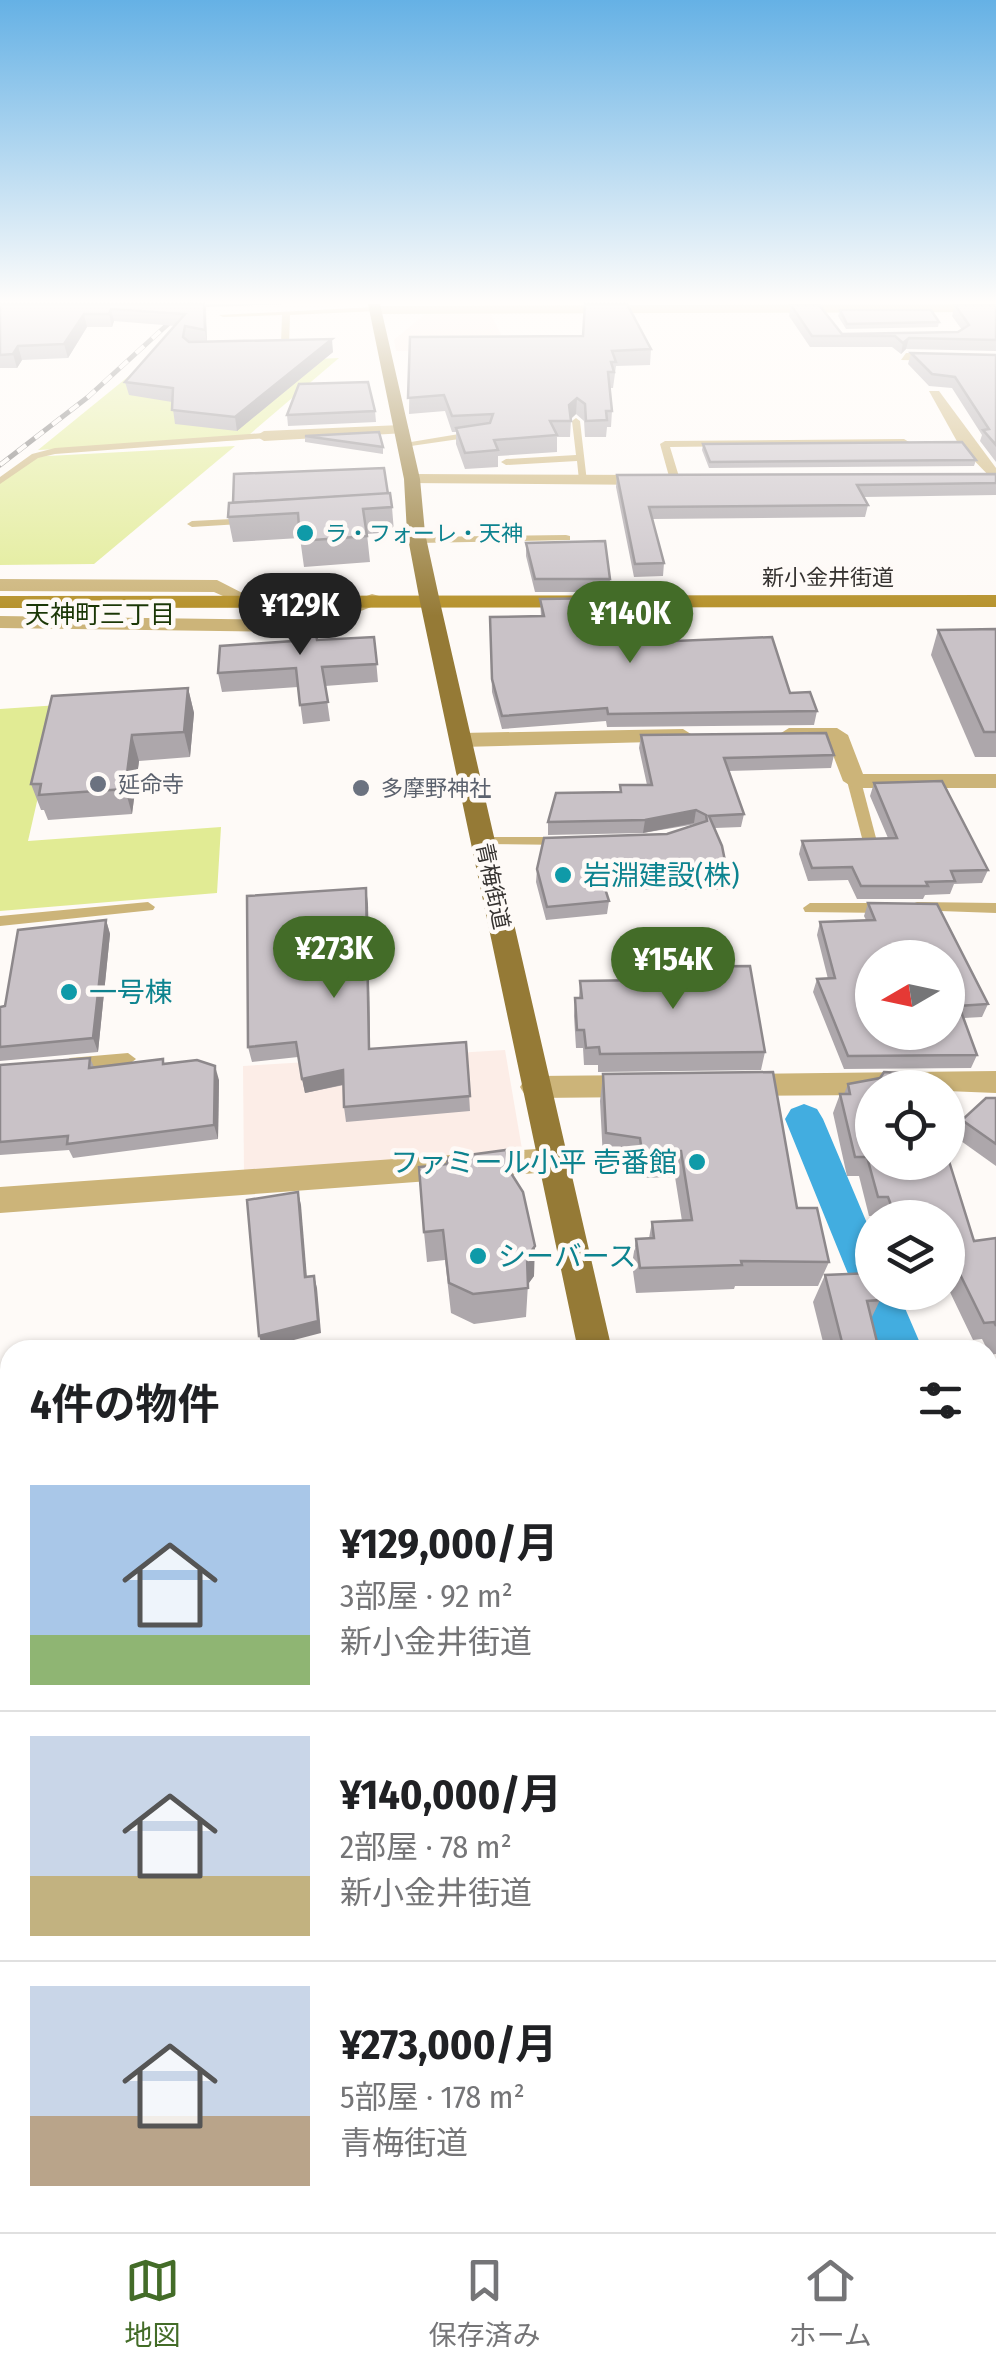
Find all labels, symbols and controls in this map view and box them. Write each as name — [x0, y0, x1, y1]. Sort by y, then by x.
place label: ラ・フォーレ・天神 — [325, 520, 523, 547]
marker: ラ・フォーレ・天神 — [294, 522, 316, 544]
street label: 新小金井街道 — [762, 564, 894, 591]
pin: ¥129K — [230, 573, 370, 658]
pin: ¥140K — [560, 581, 700, 666]
text: ¥129K — [261, 586, 339, 624]
text: ¥140K — [589, 594, 671, 632]
district label: 天神町三丁目 — [25, 600, 175, 630]
place label: 延命寺 — [118, 771, 184, 798]
marker: 延命寺 — [87, 773, 109, 795]
place label: 多摩野神社 — [381, 775, 491, 802]
marker: 多摩野神社 — [350, 777, 372, 799]
street label: 青梅街道 — [471, 840, 515, 932]
place label: 岩淵建設(株) — [583, 859, 740, 892]
marker: 岩淵建設(株) — [552, 864, 574, 886]
pin: ¥273K — [264, 916, 404, 1001]
pin: ¥154K — [603, 927, 743, 1012]
text: ¥273K — [295, 929, 373, 967]
text: ¥154K — [633, 940, 713, 978]
north arrow — [855, 940, 965, 1050]
map controls — [855, 940, 965, 1310]
place label: 一号棟 — [89, 976, 173, 1009]
marker: 一号棟 — [58, 981, 80, 1003]
button: locate — [855, 1070, 965, 1180]
place label: ファミール小平 壱番館 — [390, 1146, 677, 1179]
marker: ファミール小平 壱番館 — [686, 1151, 708, 1173]
button: layers — [855, 1200, 965, 1310]
place label: シーバース — [498, 1240, 636, 1273]
marker: シーバース — [467, 1245, 489, 1267]
icon: filters — [913, 1373, 968, 1428]
text: 4件の物件 — [30, 1380, 220, 1430]
text: ¥129,000/月 — [340, 1519, 559, 1569]
icon: home — [110, 1525, 230, 1645]
text: 3部屋 · 92 m² — [340, 1577, 513, 1615]
text: 新小金井街道 — [340, 1623, 532, 1661]
text: ¥140,000/月 — [340, 1770, 562, 1820]
icon: home — [110, 1776, 230, 1896]
text: 2部屋 · 78 m² — [340, 1828, 512, 1866]
text: 新小金井街道 — [340, 1874, 532, 1912]
text: ¥273,000/月 — [340, 2020, 557, 2070]
icon: home — [110, 2026, 230, 2146]
text: 5部屋 · 178 m² — [340, 2078, 525, 2116]
text: 青梅街道 — [340, 2124, 468, 2162]
tab: 地図 — [124, 2253, 180, 2353]
tab: 保存済み — [428, 2253, 540, 2353]
tab: ホーム — [789, 2253, 872, 2353]

